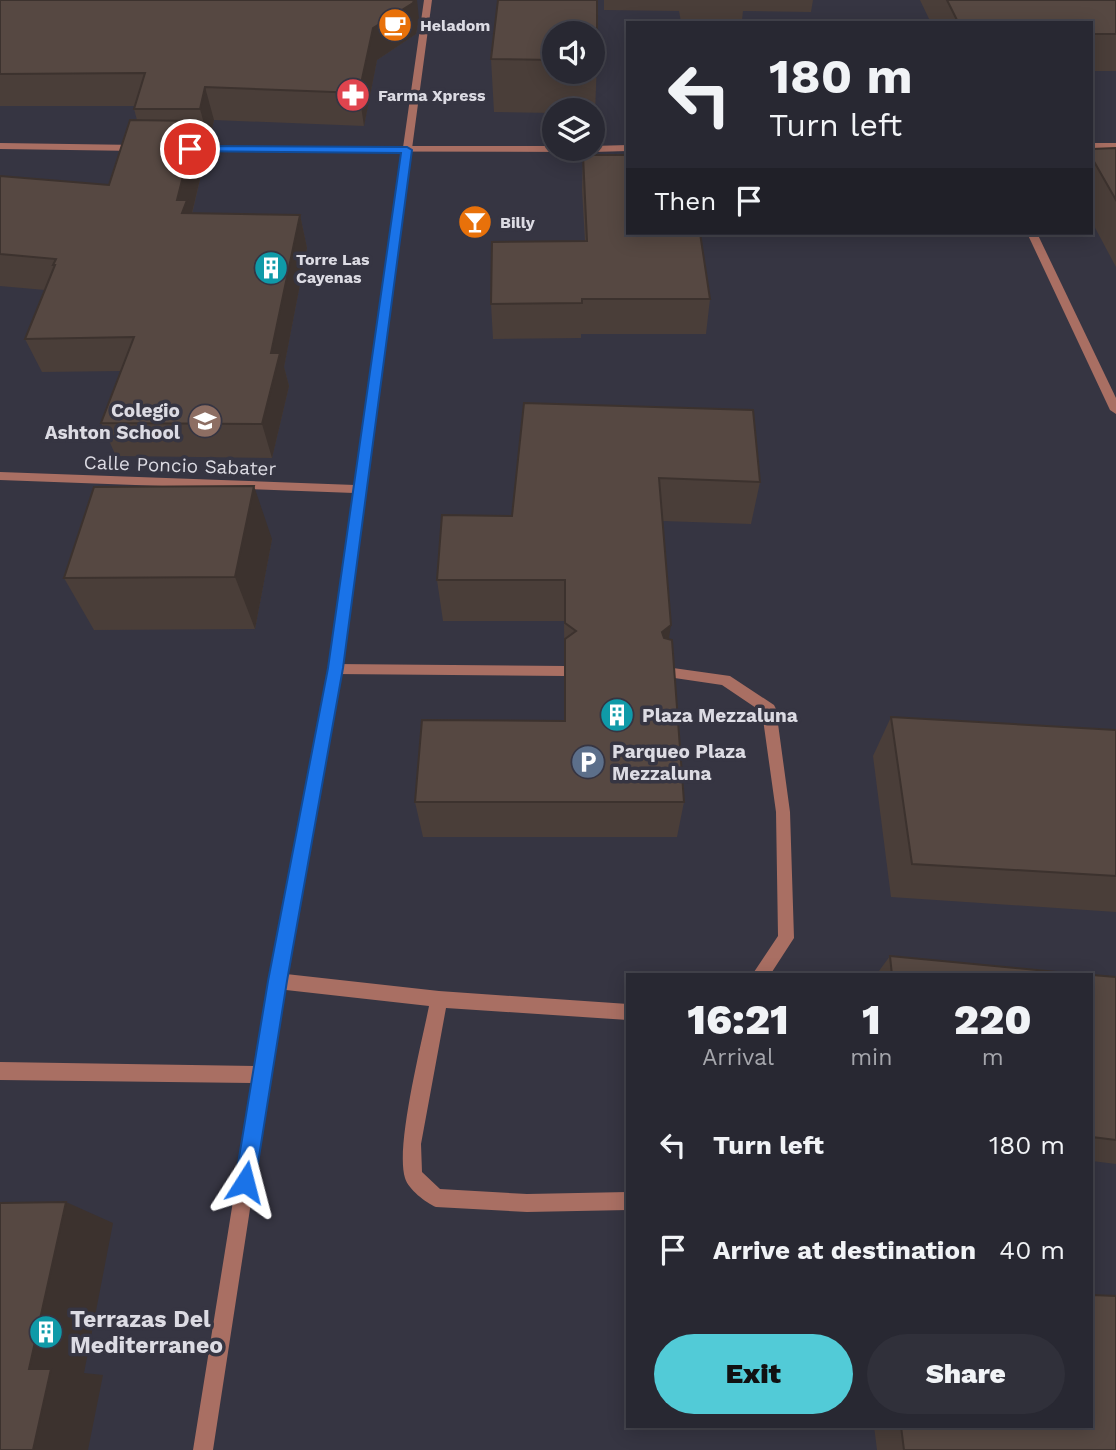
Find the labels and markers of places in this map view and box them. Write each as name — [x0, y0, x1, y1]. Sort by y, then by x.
cafe icon: Heladom — [376, 6, 414, 44]
place label: Heladom — [420, 16, 490, 35]
pharmacy icon: Farma Xpress — [334, 76, 372, 114]
place label: Farma Xpress — [378, 86, 486, 105]
pin — [160, 119, 220, 179]
bar icon: Billy — [456, 203, 494, 241]
place label: Billy — [500, 213, 536, 232]
building icon: Torre Las Cayenas — [252, 249, 290, 287]
place label: Torre Las Cayenas — [296, 250, 370, 287]
place label: Colegio Ashton School — [45, 399, 181, 444]
school or university icon: Colegio Ashton School — [186, 402, 224, 440]
building icon: Plaza Mezzaluna — [598, 696, 636, 734]
place label: Plaza Mezzaluna — [642, 704, 798, 727]
place label: Parqueo Plaza Mezzaluna — [612, 740, 746, 785]
parking icon: Parqueo Plaza Mezzaluna — [569, 743, 607, 781]
place label: Terrazas Del Mediterraneo — [70, 1306, 223, 1359]
building icon: Terrazas Del Mediterraneo — [27, 1313, 65, 1351]

